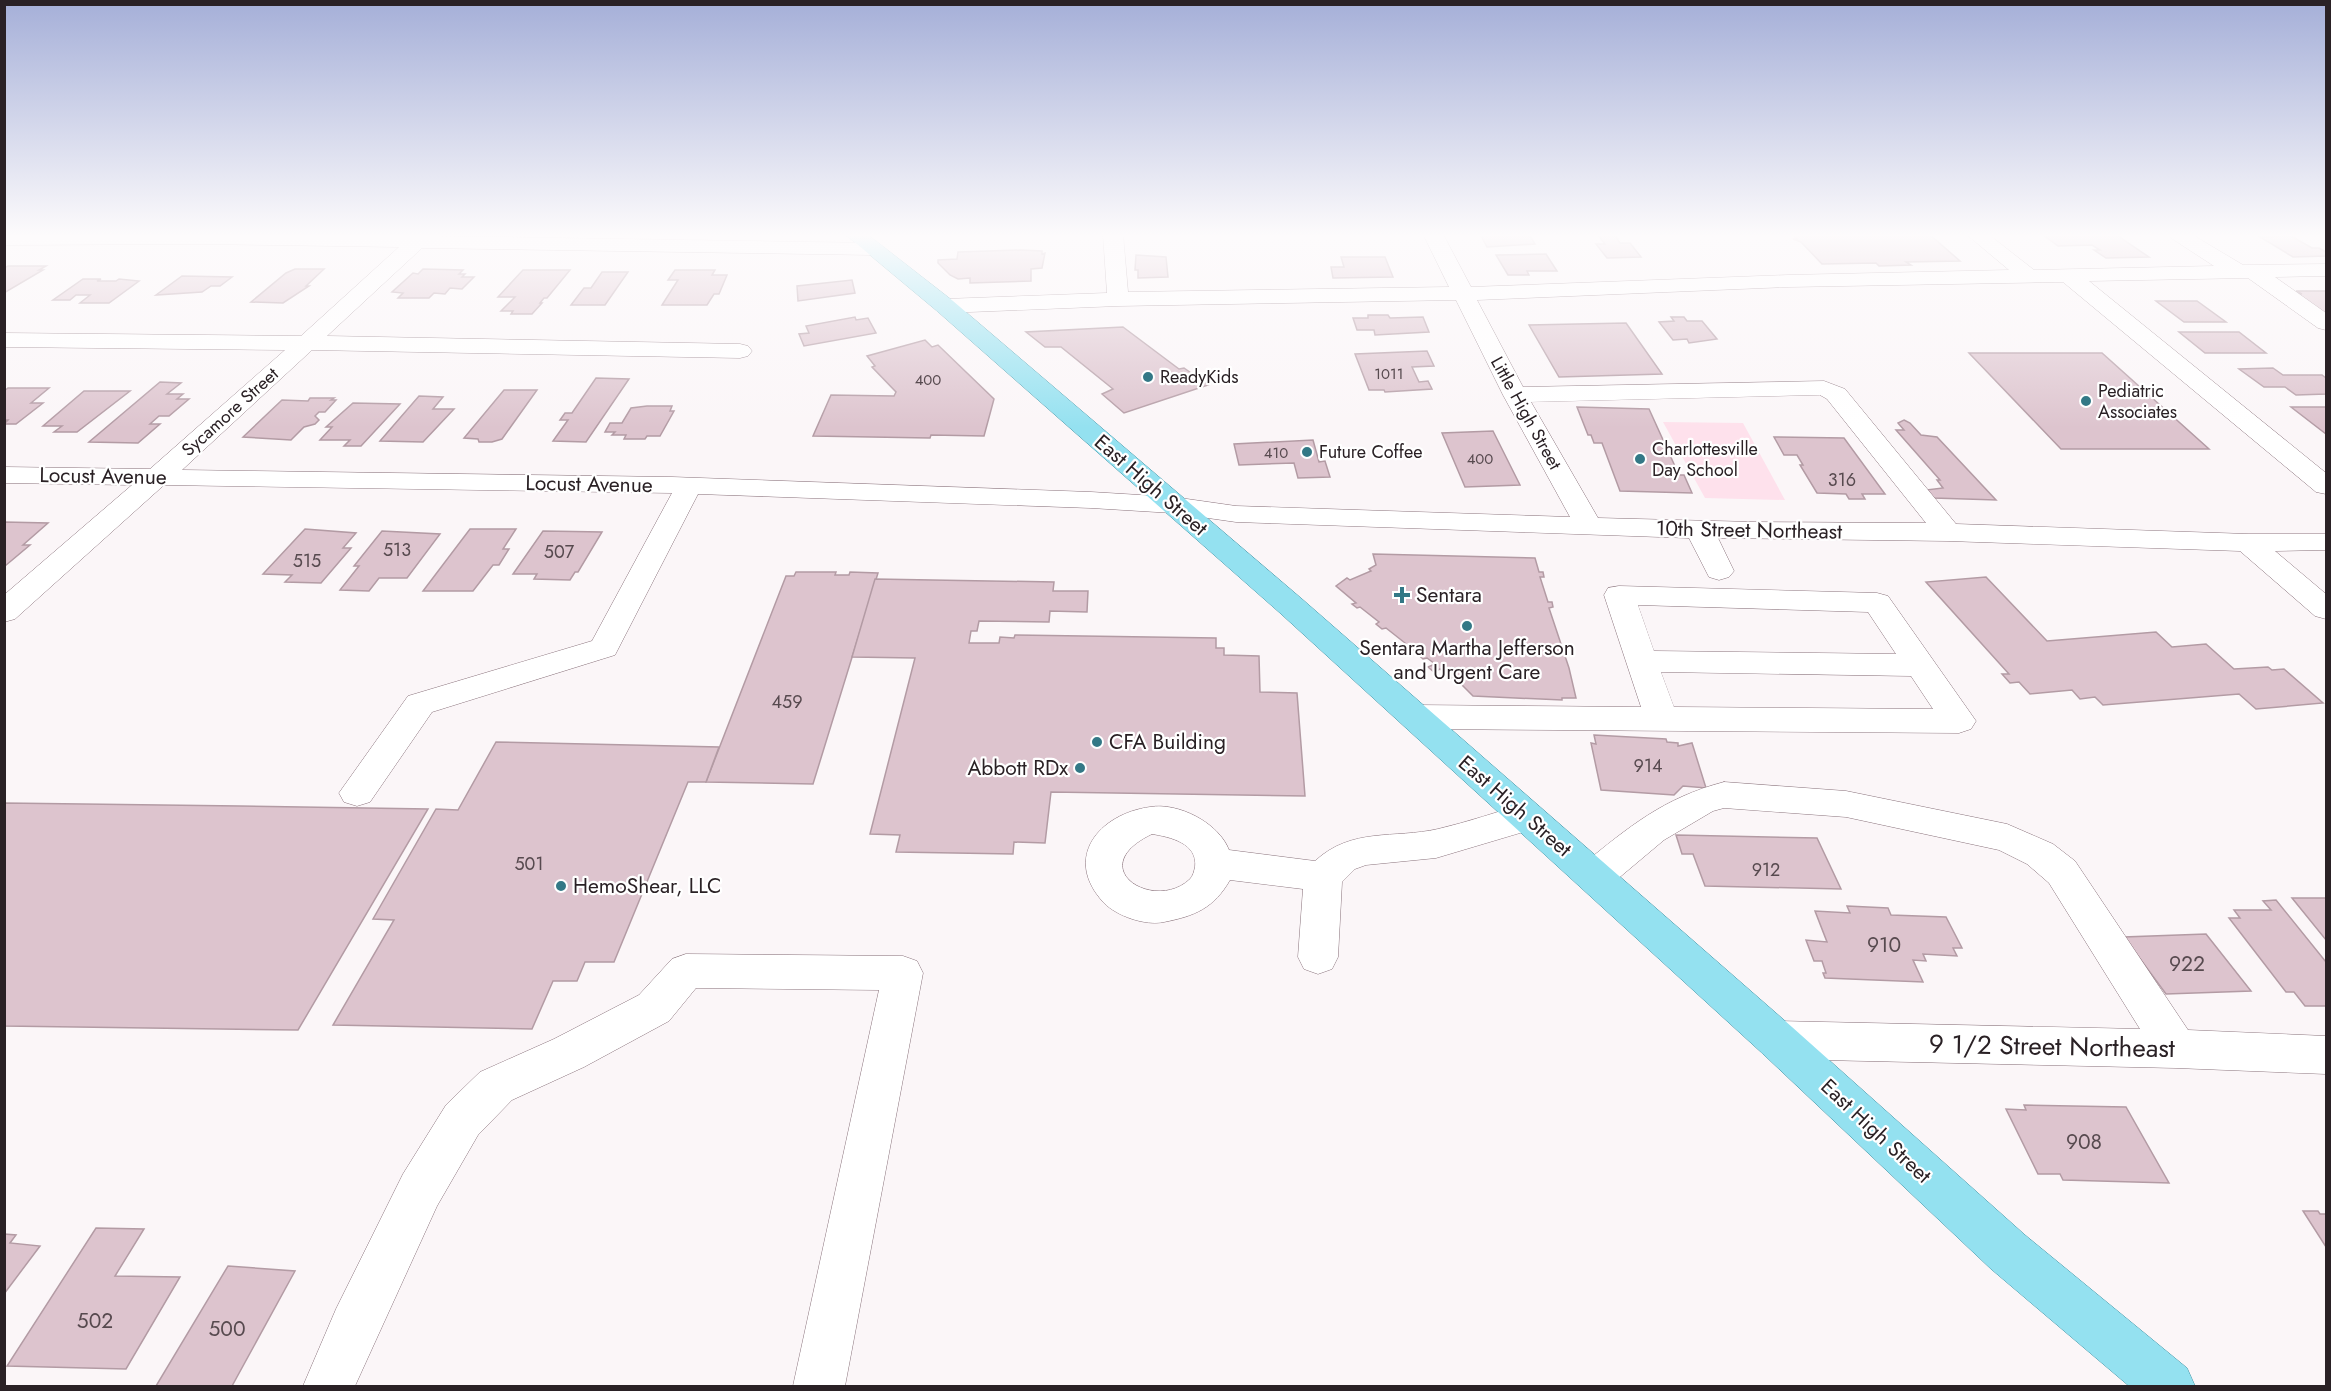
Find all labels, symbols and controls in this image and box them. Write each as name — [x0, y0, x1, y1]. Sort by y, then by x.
street label: Little High Street — [1484, 352, 1568, 475]
street label: Sycamore Street — [176, 361, 285, 463]
house number: 1011 — [1374, 363, 1404, 385]
place label: ReadyKids — [1160, 364, 1239, 390]
house number: 400 — [915, 369, 941, 391]
marker: ReadyKids — [1141, 370, 1155, 384]
place label: Pediatric Associates — [2098, 378, 2177, 425]
marker: Pediatric Associates — [2079, 394, 2093, 408]
street label: East High Street — [1088, 427, 1214, 543]
place label: Charlottesville Day School — [1652, 436, 1758, 483]
place label: Future Coffee — [1319, 439, 1422, 465]
house number: 410 — [1264, 442, 1288, 464]
marker: Future Coffee — [1300, 445, 1314, 459]
house number: 400 — [1467, 448, 1493, 470]
marker: Charlottesville Day School — [1633, 452, 1647, 466]
street label: Locust Avenue — [39, 460, 167, 492]
house number: 316 — [1828, 467, 1856, 493]
street label: Locust Avenue — [525, 468, 653, 500]
street label: 10th Street Northeast — [1656, 513, 1842, 547]
house number: 513 — [383, 537, 411, 563]
house number: 507 — [544, 539, 575, 565]
house number: 515 — [293, 548, 321, 574]
place label: Sentara — [1416, 580, 1482, 610]
marker: Sentara — [1393, 586, 1411, 604]
marker: Sentara Martha Jefferson and Urgent Care — [1460, 619, 1474, 633]
place label: Sentara Martha Jefferson and Urgent Care — [1359, 633, 1575, 687]
house number: 459 — [771, 689, 803, 715]
place label: CFA Building — [1109, 727, 1226, 757]
marker: CFA Building — [1090, 735, 1104, 749]
street label: East High Street — [1452, 748, 1578, 864]
place label: Abbott RDx — [967, 753, 1068, 783]
house number: 914 — [1634, 753, 1662, 779]
marker: Abbott RDx — [1073, 761, 1087, 775]
house number: 501 — [514, 851, 544, 877]
house number: 912 — [1752, 857, 1780, 883]
place label: HemoShear, LLC — [573, 871, 722, 901]
marker: HemoShear, LLC — [554, 879, 568, 893]
house number: 910 — [1867, 930, 1901, 960]
house number: 922 — [2169, 949, 2205, 979]
street label: 9 1/2 Street Northeast — [1929, 1025, 2176, 1067]
street label: East High Street — [1814, 1072, 1938, 1190]
house number: 908 — [2066, 1127, 2102, 1157]
house number: 502 — [77, 1306, 113, 1336]
house number: 500 — [208, 1314, 246, 1344]

